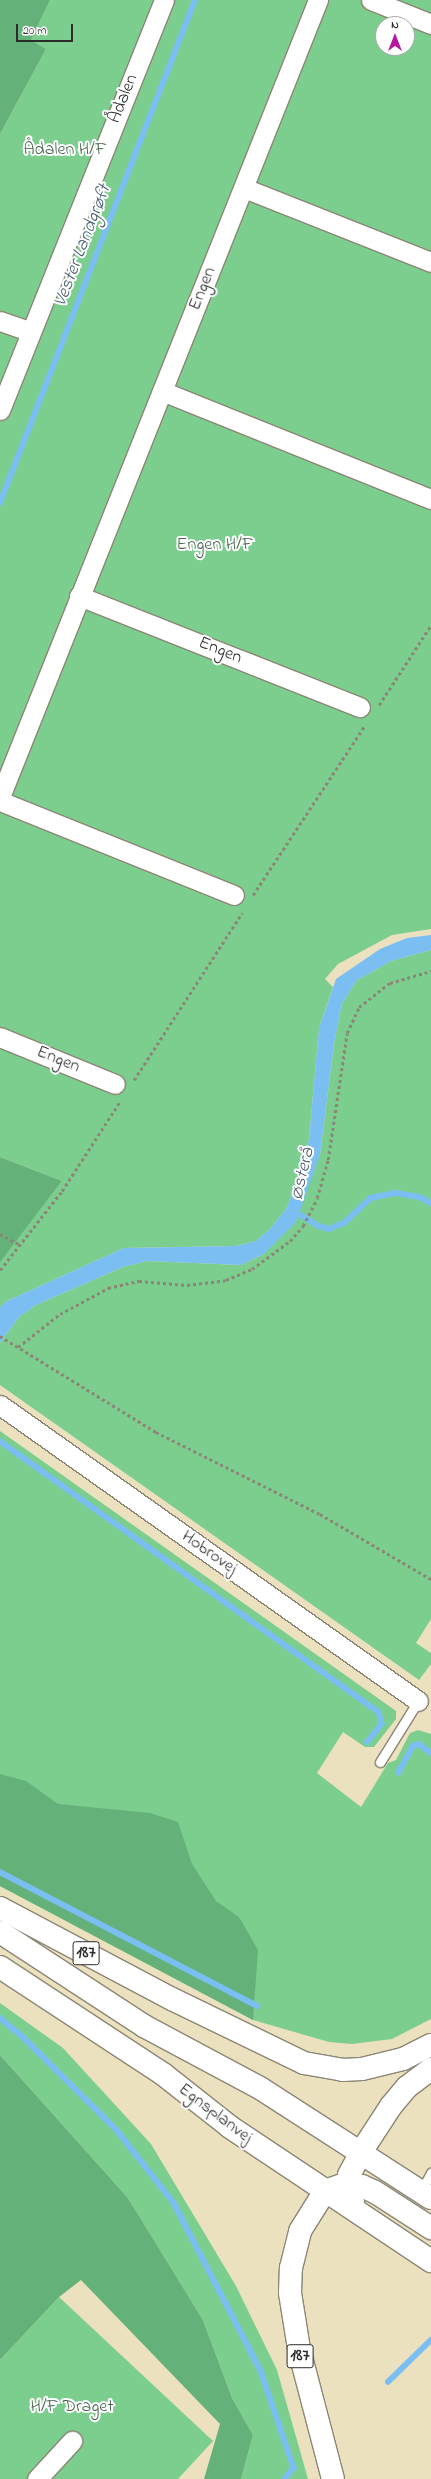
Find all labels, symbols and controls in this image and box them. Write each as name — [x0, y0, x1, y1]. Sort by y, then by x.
scale bar — [18, 16, 75, 42]
north arrow — [375, 16, 415, 56]
text: N — [391, 17, 399, 33]
text: 20 m — [23, 22, 46, 40]
street label: Ådalen — [104, 71, 144, 127]
park label: Ådalen H/F — [23, 139, 107, 161]
water label: Vester Landgrøft — [49, 182, 117, 310]
street label: Engen — [185, 264, 221, 314]
park label: Engen H/F — [176, 534, 254, 556]
street label: Engen — [195, 633, 245, 669]
street label: Engen — [33, 1042, 83, 1078]
water label: Østerå — [286, 1146, 320, 1202]
street label: Hobrovej — [177, 1526, 241, 1580]
road number: 187 — [72, 1938, 100, 1968]
street label: Egnsplanvej — [174, 2079, 256, 2149]
road number: 187 — [286, 2341, 314, 2371]
park label: H/F Draget — [31, 2396, 113, 2418]

